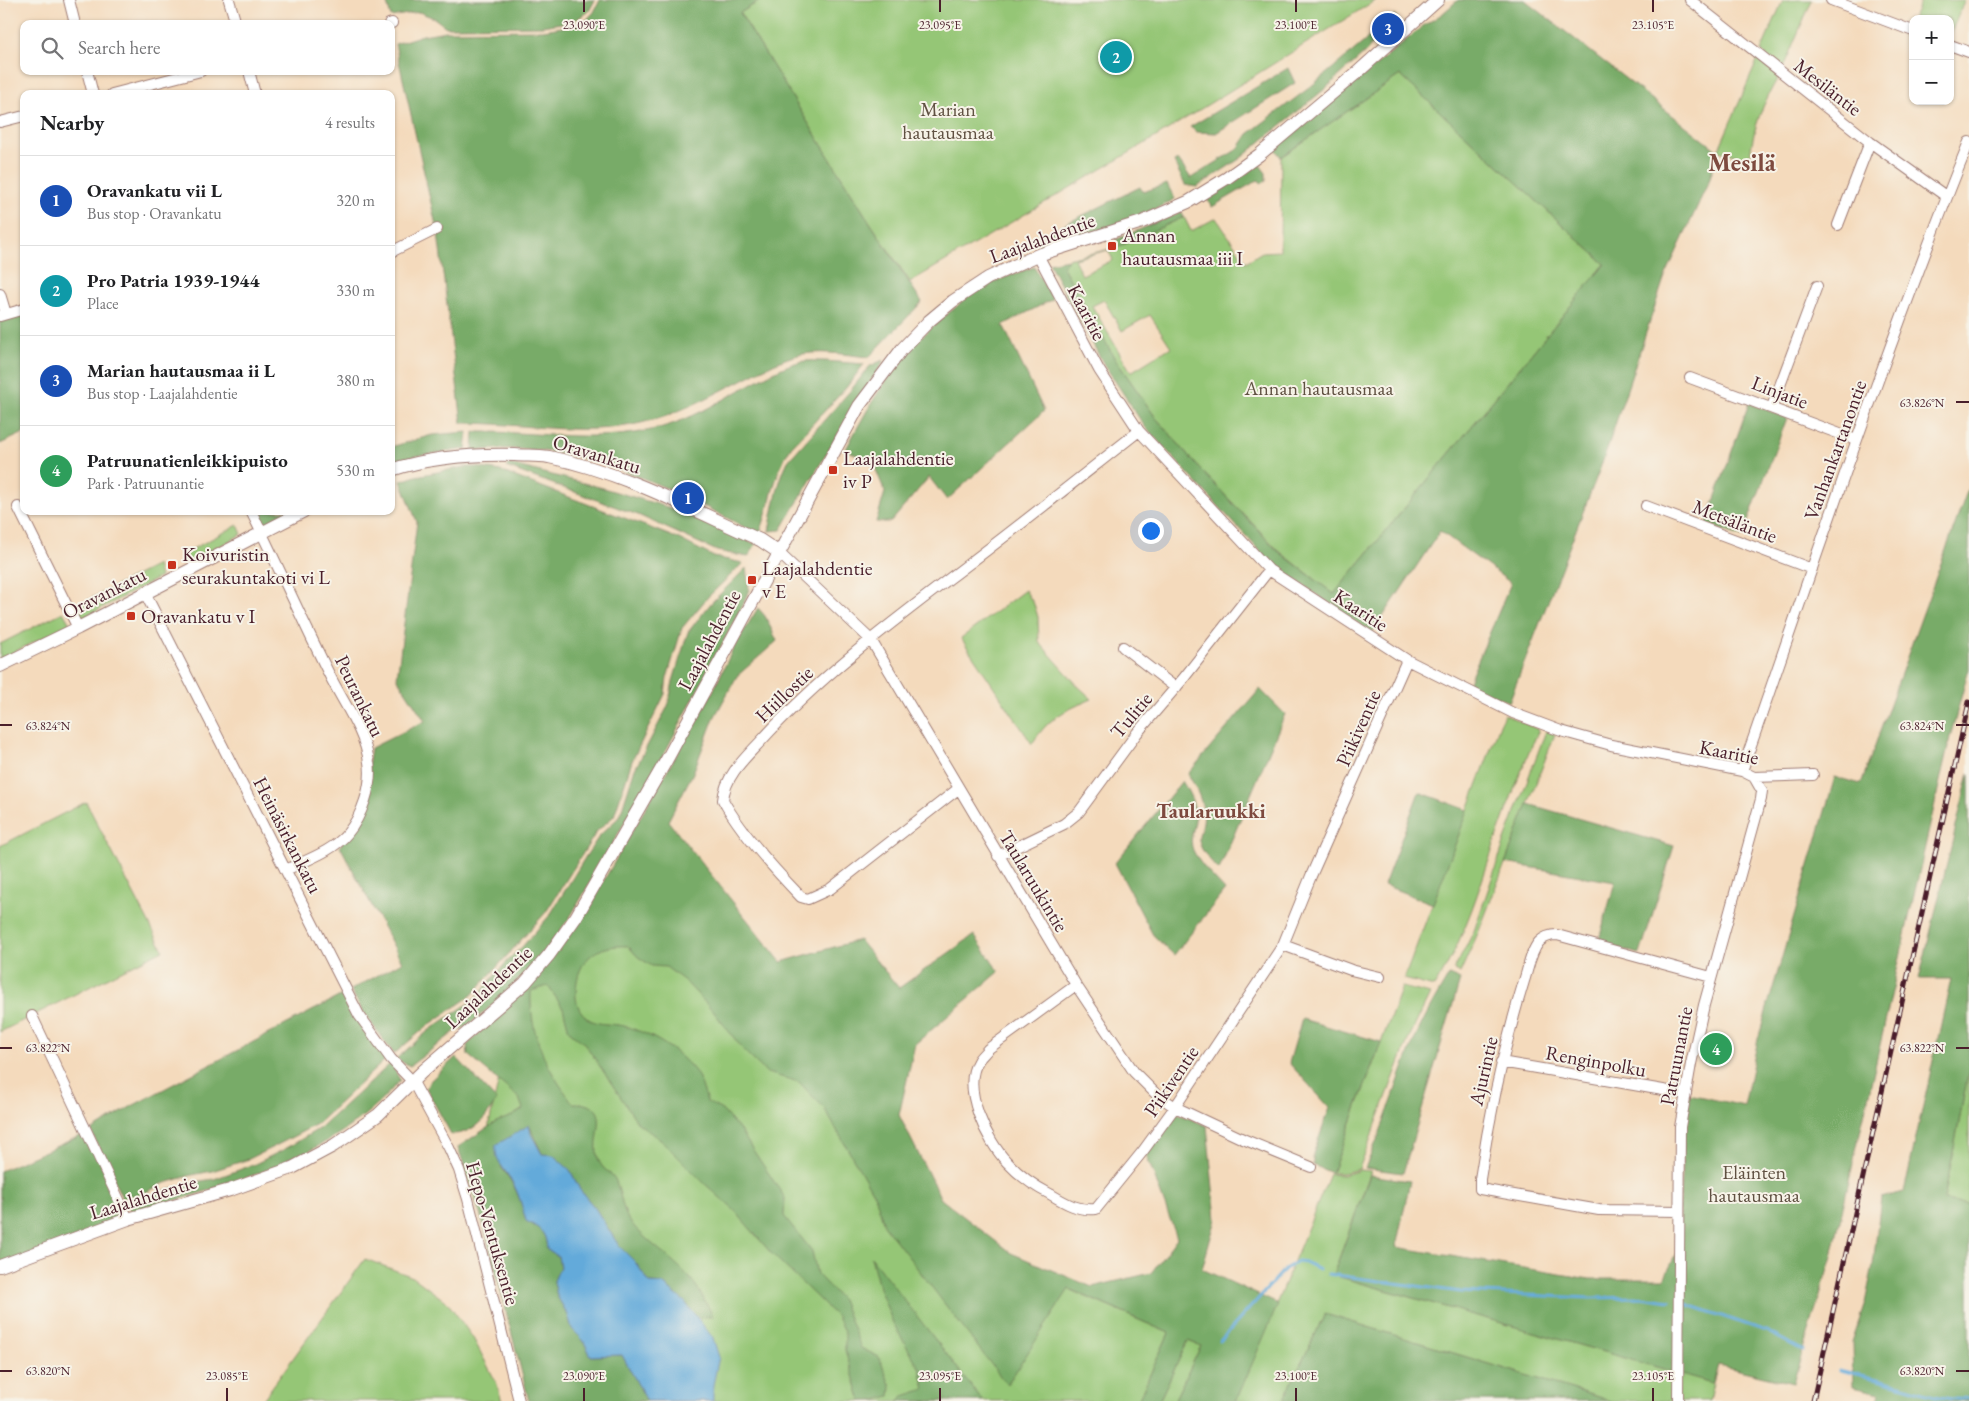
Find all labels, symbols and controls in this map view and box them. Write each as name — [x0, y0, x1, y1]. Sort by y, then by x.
pin: 3 — [1372, 10, 1404, 48]
map controls — [1909, 15, 1954, 105]
button: + — [1909, 15, 1954, 60]
text: 23.090°E — [563, 17, 605, 33]
text: 23.095°E — [919, 17, 961, 33]
text: 23.100°E — [1275, 17, 1317, 33]
text: 23.105°E — [1632, 17, 1674, 33]
search box — [20, 20, 395, 75]
icon: search — [38, 34, 66, 62]
text: Search here — [78, 35, 160, 60]
pin: 2 — [1100, 38, 1132, 76]
street label: Mesiläntie — [1789, 52, 1867, 122]
button: − — [1909, 60, 1954, 105]
park label: Marian hautausmaa — [902, 96, 994, 145]
text: Nearby — [40, 109, 104, 136]
text: 4 results — [325, 112, 375, 133]
district label: Mesilä — [1708, 146, 1777, 178]
text: Oravankatu vii L — [87, 178, 222, 203]
text: 1 — [52, 190, 60, 211]
text: 320 m — [336, 190, 375, 211]
text: Bus stop · Oravankatu — [87, 203, 222, 224]
street label: Laajalahdentie — [986, 207, 1099, 269]
place label: Annan hautausmaa iii I — [1121, 222, 1243, 271]
marker: Annan hautausmaa iii I — [1106, 240, 1118, 252]
text: Pro Patria 1939-1944 — [87, 268, 259, 293]
street label: Kaaritie — [1061, 279, 1113, 345]
text: 2 — [52, 280, 60, 301]
text: 330 m — [336, 280, 375, 301]
text: Place — [87, 293, 119, 314]
text: Marian hautausmaa ii L — [87, 358, 275, 383]
street label: Linjatie — [1748, 369, 1812, 415]
text: 3 — [52, 370, 60, 391]
text: 380 m — [336, 370, 375, 391]
park label: Annan hautausmaa — [1243, 375, 1394, 401]
street label: Vanhankartanontie — [1798, 376, 1872, 524]
text: Bus stop · Laajalahdentie — [87, 383, 238, 404]
text: 63.826°N — [1900, 395, 1945, 411]
street label: Oravankatu — [550, 428, 645, 480]
place label: Laajalahdentie iv P — [843, 445, 954, 494]
text: Patruunatienleikkipuisto — [87, 448, 288, 473]
text: 4 — [52, 460, 60, 481]
text: 530 m — [336, 460, 375, 481]
marker: Laajalahdentie iv P — [827, 464, 839, 476]
text: Park · Patruunantie — [87, 473, 204, 494]
pin: 1 — [672, 479, 704, 517]
street label: Metsäläntie — [1689, 493, 1781, 549]
your location — [1138, 518, 1164, 544]
place label: Koivuristin seurakuntakoti vi L — [182, 541, 330, 590]
place label: Laajalahdentie v E — [762, 555, 873, 604]
marker: Koivuristin seurakuntakoti vi L — [166, 559, 178, 571]
street label: Oravankatu — [58, 561, 151, 625]
marker: Laajalahdentie v E — [746, 574, 758, 586]
street label: Kaaritie — [1329, 583, 1393, 637]
street label: Laajalahdentie — [672, 585, 747, 695]
place label: Oravankatu v I — [141, 603, 255, 629]
marker: Oravankatu v I — [125, 610, 137, 622]
street label: Peurankatu — [329, 651, 391, 742]
street label: Hiillostie — [749, 660, 819, 728]
street label: Tulitie — [1104, 686, 1158, 744]
street label: Piikiventie — [1330, 686, 1386, 770]
text: 63.824°N — [26, 718, 71, 734]
text: 63.824°N — [1900, 718, 1945, 734]
street label: Kaaritie — [1697, 734, 1761, 771]
street label: Heinäsirkankatu — [247, 772, 329, 898]
district label: Taularuukki — [1156, 797, 1266, 824]
street label: Taularuukintie — [993, 825, 1075, 937]
street label: Laajalahdentie — [439, 940, 537, 1034]
street label: Patruunantie — [1654, 1004, 1698, 1108]
pin: 4 — [1700, 1030, 1732, 1068]
street label: Ajurintie — [1462, 1034, 1504, 1109]
street label: Renginpolku — [1544, 1039, 1649, 1083]
text: 63.822°N — [26, 1040, 71, 1056]
street label: Piikiventie — [1138, 1040, 1204, 1122]
text: 63.822°N — [1900, 1040, 1945, 1056]
street label: Hepo-Ventuksentie — [460, 1158, 526, 1308]
park label: Eläinten hautausmaa — [1708, 1159, 1800, 1208]
street label: Laajalahdentie — [86, 1168, 200, 1226]
text: 63.820°N — [26, 1363, 71, 1379]
text: 63.820°N — [1900, 1363, 1945, 1379]
text: 23.085°E — [206, 1368, 248, 1384]
text: 23.090°E — [563, 1368, 605, 1384]
text: 23.095°E — [919, 1368, 961, 1384]
text: 23.100°E — [1275, 1368, 1317, 1384]
text: 23.105°E — [1632, 1368, 1674, 1384]

